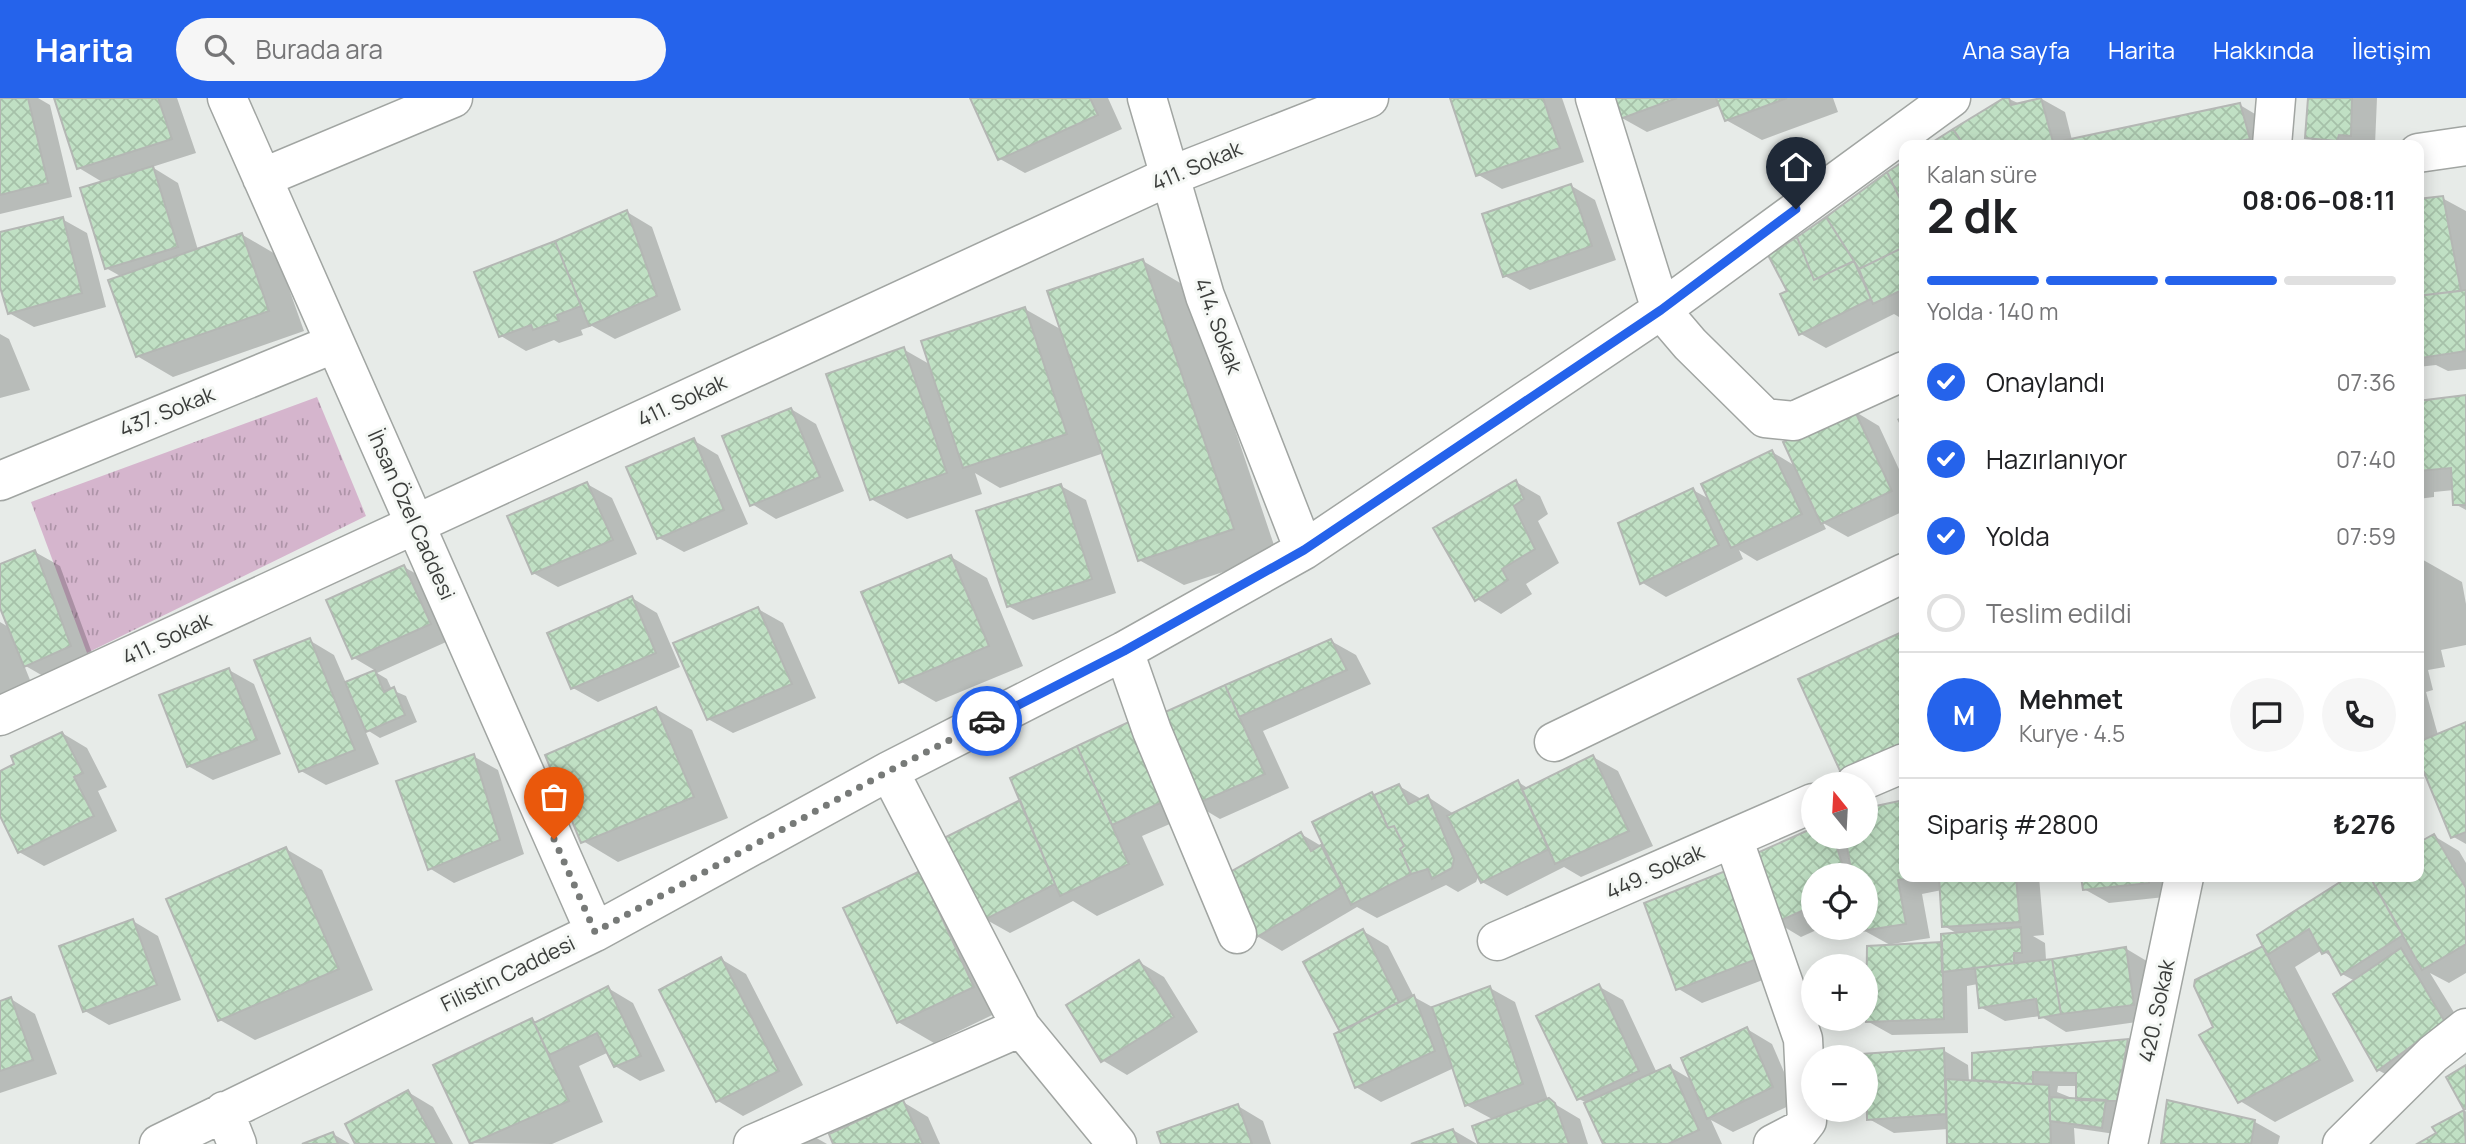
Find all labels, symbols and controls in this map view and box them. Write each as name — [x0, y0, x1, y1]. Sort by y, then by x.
search box — [176, 18, 666, 81]
text: Harita — [35, 27, 134, 72]
icon: search — [200, 30, 238, 68]
text: Burada ara — [256, 31, 383, 67]
text: Ana sayfa — [1962, 33, 2070, 66]
text: Harita — [2108, 33, 2175, 66]
text: Hakkında — [2213, 33, 2314, 66]
text: İletişim — [2352, 33, 2431, 66]
street label: 411. Sokak — [1147, 133, 1246, 197]
pin — [1766, 137, 1826, 209]
icon: home — [1777, 148, 1815, 186]
text: Kalan süre — [1927, 158, 2037, 190]
text: 08:06–08:11 — [2242, 182, 2396, 218]
text: 2 dk — [1927, 184, 2017, 247]
street label: 414. Sokak — [1189, 274, 1249, 378]
text: Yolda · 140 m — [1927, 295, 2058, 327]
icon: check — [1927, 363, 1965, 401]
text: Onaylandı — [1986, 364, 2105, 400]
text: 07:36 — [2337, 366, 2396, 398]
street label: 411. Sokak — [632, 367, 731, 433]
street label: 437. Sokak — [115, 379, 219, 443]
street label: İhsan Özel Caddesi — [362, 425, 462, 604]
icon: check — [1927, 440, 1965, 478]
text: Hazırlanıyor — [1986, 441, 2127, 477]
text: 07:40 — [2336, 443, 2396, 475]
icon: check — [1927, 517, 1965, 555]
text: Yolda — [1986, 518, 2050, 554]
text: 07:59 — [2336, 520, 2396, 552]
text: Teslim edildi — [1986, 595, 2132, 631]
street label: 411. Sokak — [117, 605, 216, 671]
button: chat — [2230, 678, 2304, 752]
button: phone — [2322, 678, 2396, 752]
text: Mehmet — [2019, 681, 2123, 717]
courier — [952, 686, 1022, 756]
text: M — [1953, 697, 1975, 733]
icon: car — [968, 702, 1006, 740]
text: Kurye · 4.5 — [2019, 717, 2125, 749]
pin — [524, 767, 584, 839]
north arrow — [1801, 772, 1878, 849]
map controls — [1801, 772, 1878, 1122]
icon: bag — [535, 778, 573, 816]
text: Sipariş #2800 — [1927, 806, 2099, 842]
text: ₺276 — [2333, 806, 2396, 842]
street label: 449. Sokak — [1601, 837, 1709, 905]
button: locate — [1801, 863, 1878, 940]
street label: Filistin Caddesi — [436, 928, 579, 1018]
button: + — [1801, 954, 1878, 1031]
street label: 420. Sokak — [2131, 956, 2181, 1065]
button: − — [1801, 1045, 1878, 1122]

